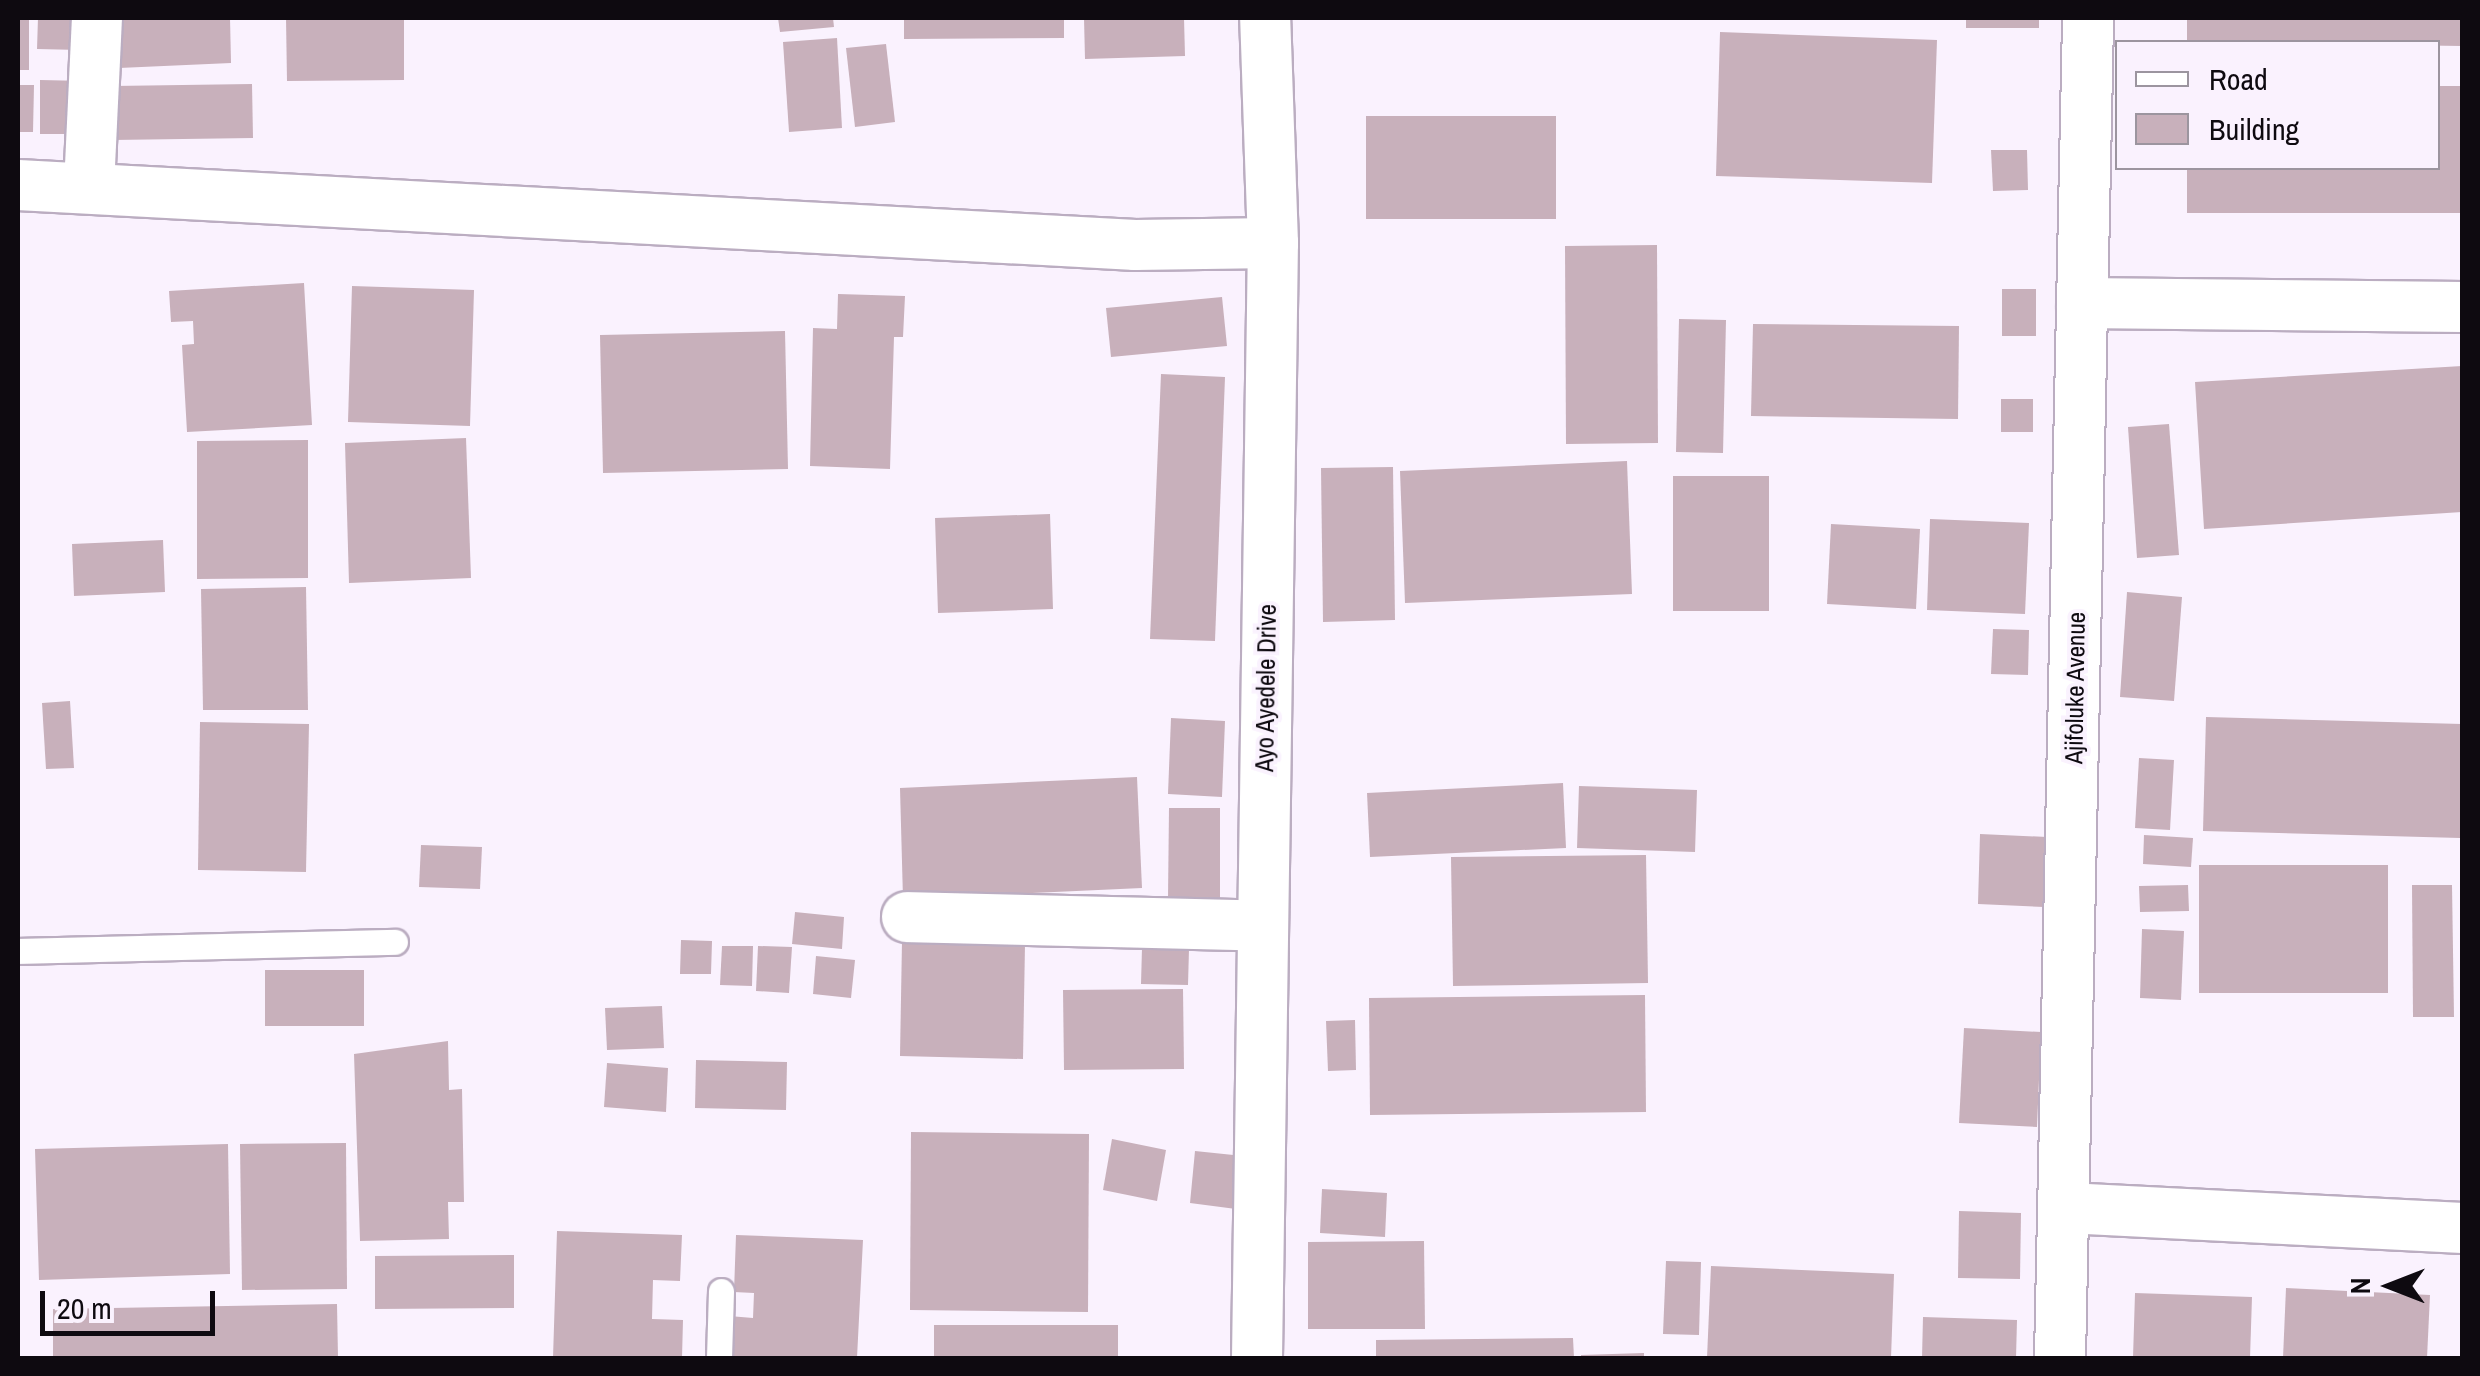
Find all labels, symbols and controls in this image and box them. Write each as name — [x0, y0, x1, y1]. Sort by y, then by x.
legend — [2115, 40, 2440, 170]
text: Road — [2209, 59, 2268, 99]
text: Building — [2209, 109, 2299, 149]
street label: Ayo Ayedele Drive — [1250, 603, 1282, 773]
street label: Ajifoluke Avenue — [2059, 611, 2091, 765]
north arrow — [2340, 1236, 2440, 1336]
scale bar — [45, 1271, 220, 1333]
text: N — [2341, 1278, 2379, 1294]
text: 20 m — [57, 1288, 112, 1328]

